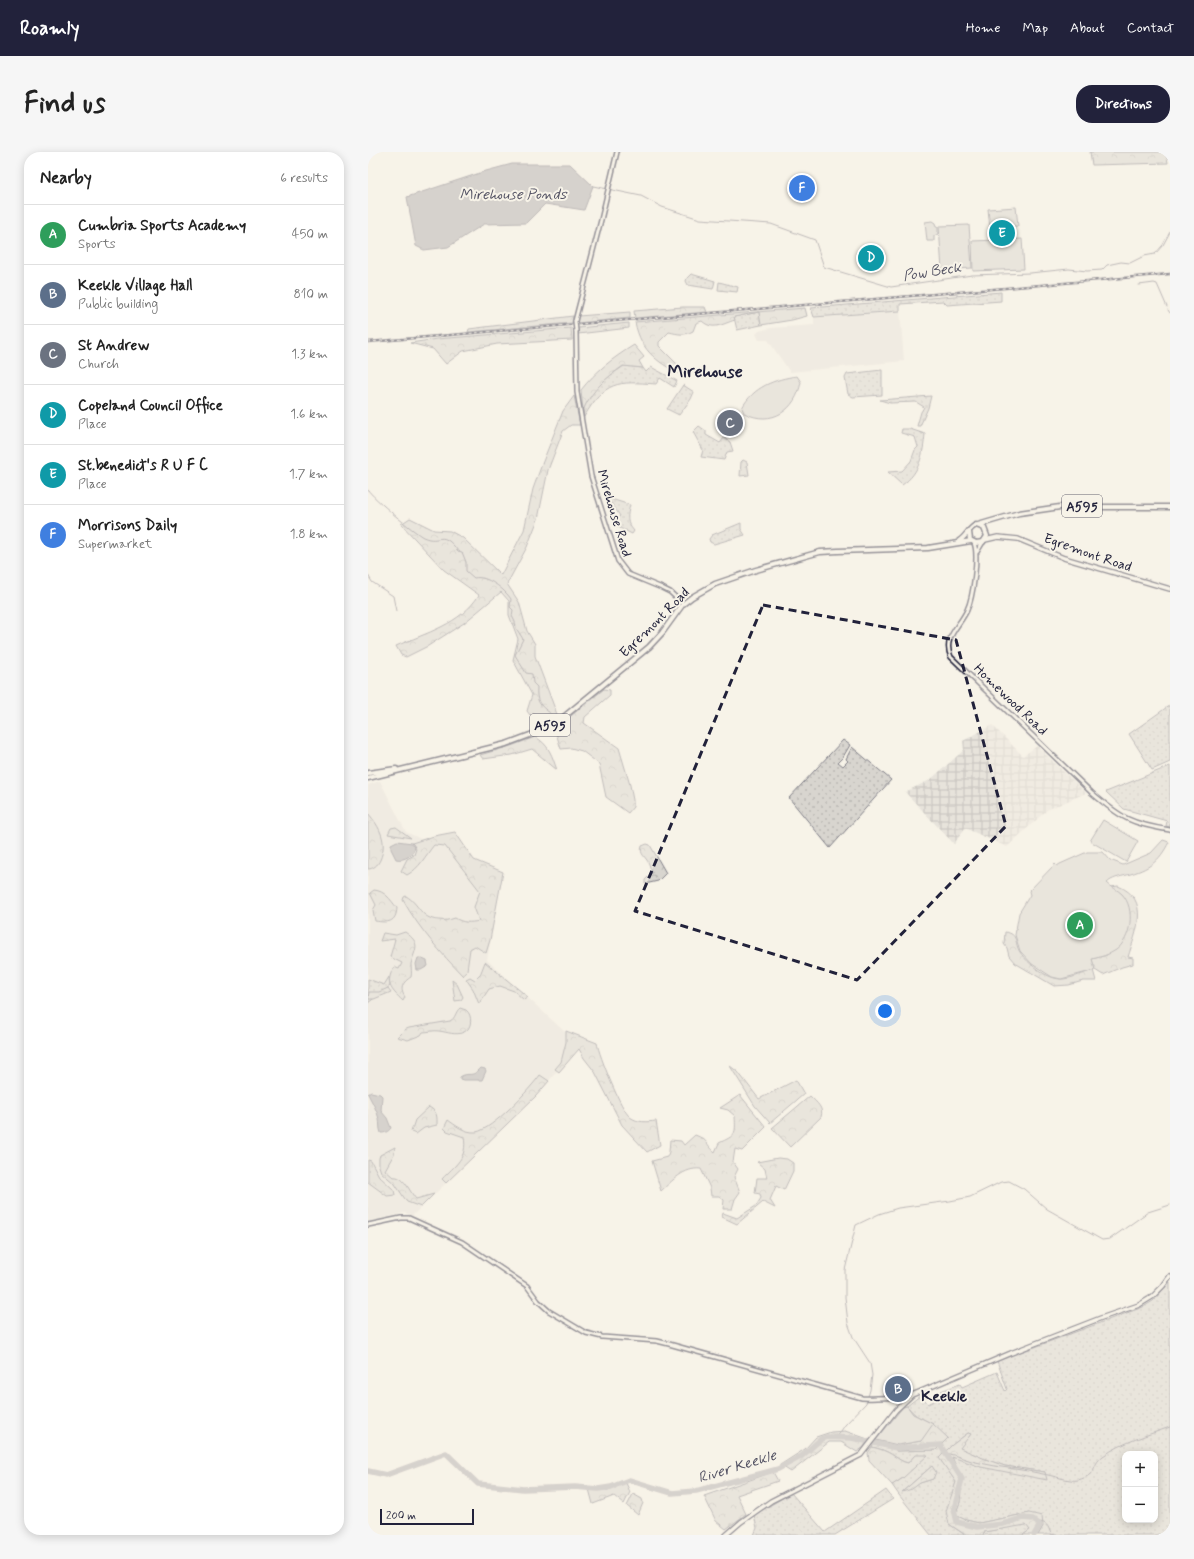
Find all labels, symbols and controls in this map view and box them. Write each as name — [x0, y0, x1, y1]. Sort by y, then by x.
text: Roamly — [20, 16, 79, 41]
text: Home — [966, 19, 1000, 37]
text: Map — [1022, 19, 1048, 37]
text: About — [1070, 19, 1105, 37]
text: Contact — [1127, 19, 1174, 37]
button: Directions — [1076, 85, 1170, 123]
text: Find us — [24, 86, 105, 123]
text: Nearby — [40, 167, 92, 189]
text: 6 results — [280, 170, 328, 187]
pin: F — [789, 173, 815, 203]
water label: Mirehouse Ponds — [460, 185, 568, 205]
text: Cumbria Sports Academy — [78, 216, 246, 236]
pin: E — [989, 218, 1015, 248]
text: A — [49, 226, 57, 243]
text: 450 m — [292, 226, 328, 243]
text: Sports — [78, 236, 116, 253]
pin: D — [858, 243, 884, 273]
water label: Pow Beck — [902, 257, 963, 286]
text: Keekle Village Hall — [78, 276, 193, 296]
text: B — [49, 286, 57, 303]
text: 810 m — [293, 286, 328, 303]
text: Public building — [78, 296, 158, 313]
text: St Andrew — [78, 336, 149, 356]
text: C — [48, 346, 58, 363]
text: 1.3 km — [291, 346, 328, 363]
text: Church — [78, 356, 119, 373]
district label: Mirehouse — [667, 360, 743, 384]
text: Copeland Council Office — [78, 396, 223, 416]
text: D — [49, 406, 57, 423]
text: 1.6 km — [290, 406, 328, 423]
pin: C — [717, 408, 743, 438]
text: Place — [78, 416, 107, 433]
text: St.benedict's R U F C — [78, 456, 208, 476]
text: E — [49, 466, 57, 483]
text: 1.7 km — [289, 466, 328, 483]
street label: Mirehouse Road — [592, 467, 636, 559]
text: Place — [78, 476, 107, 493]
road number: A595 — [1062, 495, 1102, 517]
text: Morrisons Daily — [78, 516, 177, 536]
text: F — [50, 526, 56, 543]
text: 1.8 km — [290, 526, 328, 543]
street label: Egremont Road — [1041, 529, 1134, 576]
text: Supermarket — [78, 536, 152, 553]
street label: Egremont Road — [616, 584, 694, 662]
street label: Homewood Road — [969, 660, 1051, 740]
road number: A595 — [530, 714, 570, 736]
pin: A — [1067, 910, 1093, 940]
your location — [875, 1001, 895, 1021]
pin: B — [885, 1374, 911, 1404]
district label: Keekle — [921, 1386, 968, 1407]
water label: River Keekle — [696, 1445, 780, 1488]
map controls — [1122, 1451, 1158, 1523]
button: + — [1122, 1451, 1158, 1487]
button: − — [1122, 1487, 1158, 1523]
scale bar — [380, 1507, 474, 1526]
text: 200 m — [386, 1509, 416, 1523]

